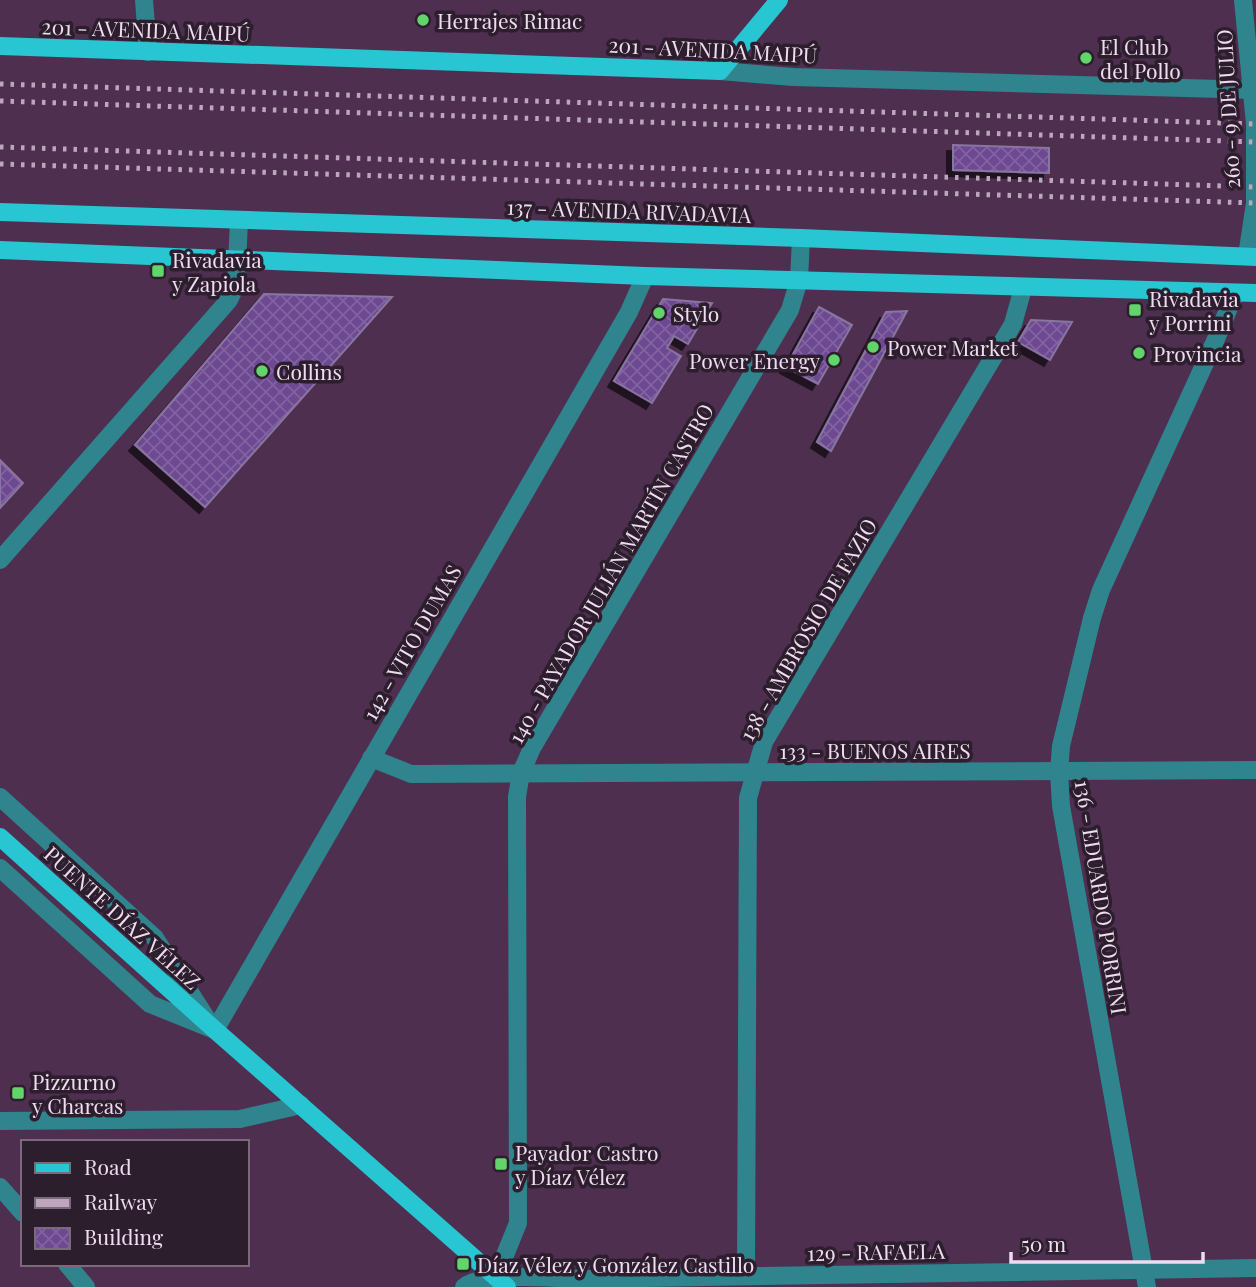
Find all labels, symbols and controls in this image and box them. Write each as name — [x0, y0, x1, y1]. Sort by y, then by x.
place label: Herrajes Rimac — [437, 6, 582, 34]
street label: 201 - AVENIDA MAIPÚ — [41, 11, 251, 47]
marker: Herrajes Rimac — [415, 12, 431, 28]
street label: 260 - 9 DE JULIO — [1209, 29, 1245, 189]
street label: 201 - AVENIDA MAIPÚ — [608, 30, 818, 68]
place label: El Club del Pollo — [1100, 32, 1181, 84]
marker: El Club del Pollo — [1078, 50, 1094, 66]
street label: 137 - AVENIDA RIVADAVIA — [506, 192, 753, 228]
place label: Rivadavia y Zapiola — [171, 245, 262, 297]
marker: Rivadavia y Zapiola — [150, 263, 166, 279]
place label: Rivadavia y Porrini — [1148, 284, 1239, 336]
place label: Stylo — [673, 299, 719, 327]
marker: Rivadavia y Porrini — [1127, 302, 1143, 318]
marker: Stylo — [651, 305, 667, 321]
place label: Power Market — [887, 333, 1018, 361]
marker: Power Market — [865, 339, 881, 355]
place label: Provincia — [1153, 339, 1242, 367]
marker: Provincia — [1131, 345, 1147, 361]
place label: Power Energy — [689, 346, 820, 374]
marker: Power Energy — [826, 352, 842, 368]
place label: Collins — [276, 357, 342, 385]
marker: Collins — [254, 363, 270, 379]
street label: 140 - PAYADOR JULIÁN MARTÍN CASTRO — [501, 398, 719, 748]
street label: 138 - AMBROSIO DE FAZIO — [732, 513, 882, 745]
street label: 142 - VITO DUMAS — [355, 559, 467, 725]
street label: 133 - BUENOS AIRES — [779, 736, 971, 764]
street label: 136 - EDUARDO PORRINI — [1070, 778, 1134, 1016]
street label: PUENTE DÍAZ VÉLEZ — [39, 839, 207, 995]
place label: Pizzurno y Charcas — [31, 1067, 124, 1119]
marker: Pizzurno y Charcas — [10, 1085, 26, 1101]
place label: Payador Castro y Díaz Vélez — [514, 1138, 658, 1190]
legend — [21, 1140, 248, 1266]
text: Road — [84, 1152, 132, 1180]
marker: Payador Castro y Díaz Vélez — [493, 1156, 509, 1172]
text: Railway — [84, 1187, 158, 1215]
scale bar — [1011, 1220, 1204, 1264]
text: Building — [84, 1222, 163, 1250]
text: 50 m — [1021, 1229, 1067, 1257]
street label: 129 - RAFAELA — [807, 1236, 946, 1266]
place label: Díaz Vélez y González Castillo — [477, 1250, 754, 1278]
marker: Díaz Vélez y González Castillo — [455, 1256, 471, 1272]

